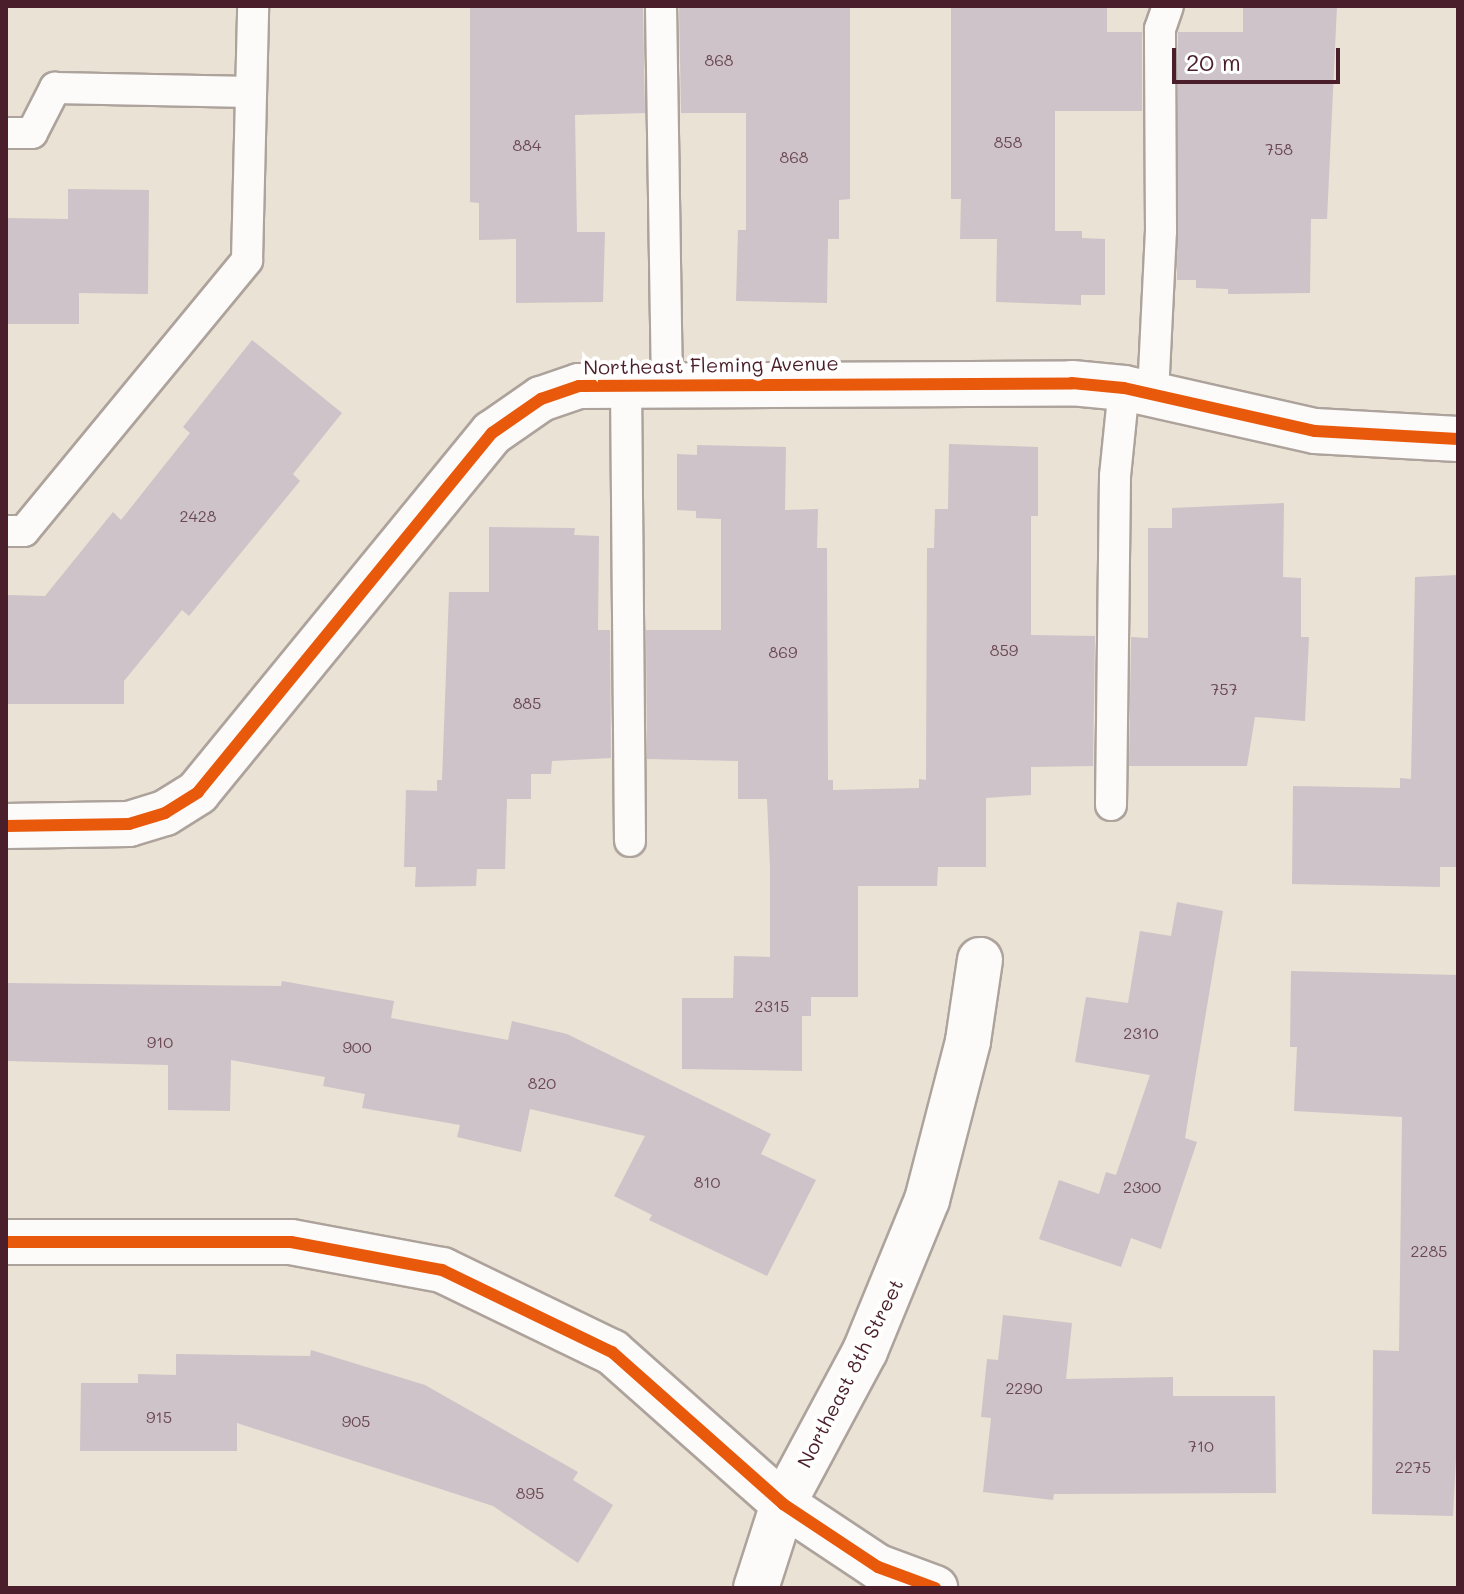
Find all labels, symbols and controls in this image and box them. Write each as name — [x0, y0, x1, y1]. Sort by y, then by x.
scale bar — [1176, 32, 1344, 82]
text: 20 m — [1186, 46, 1241, 77]
house number: 868 — [704, 50, 734, 70]
house number: 858 — [994, 132, 1022, 152]
house number: 884 — [513, 135, 541, 155]
house number: 758 — [1265, 139, 1293, 159]
house number: 868 — [779, 147, 809, 167]
street label: Northeast Fleming Avenue — [583, 351, 839, 379]
house number: 2428 — [180, 506, 216, 526]
house number: 859 — [990, 640, 1018, 660]
house number: 869 — [769, 642, 797, 662]
house number: 757 — [1210, 679, 1238, 699]
house number: 885 — [513, 693, 541, 713]
house number: 2315 — [755, 996, 789, 1016]
house number: 2310 — [1123, 1023, 1159, 1043]
house number: 910 — [147, 1032, 173, 1052]
house number: 900 — [342, 1037, 372, 1057]
house number: 820 — [528, 1073, 556, 1093]
house number: 810 — [694, 1172, 720, 1192]
house number: 2300 — [1123, 1177, 1161, 1197]
house number: 2285 — [1411, 1241, 1447, 1261]
street label: Northeast 8th Street — [792, 1275, 908, 1471]
house number: 2290 — [1005, 1378, 1043, 1398]
house number: 915 — [146, 1407, 172, 1427]
house number: 905 — [342, 1411, 370, 1431]
house number: 710 — [1188, 1436, 1214, 1456]
house number: 2275 — [1395, 1457, 1431, 1477]
house number: 895 — [516, 1483, 544, 1503]

